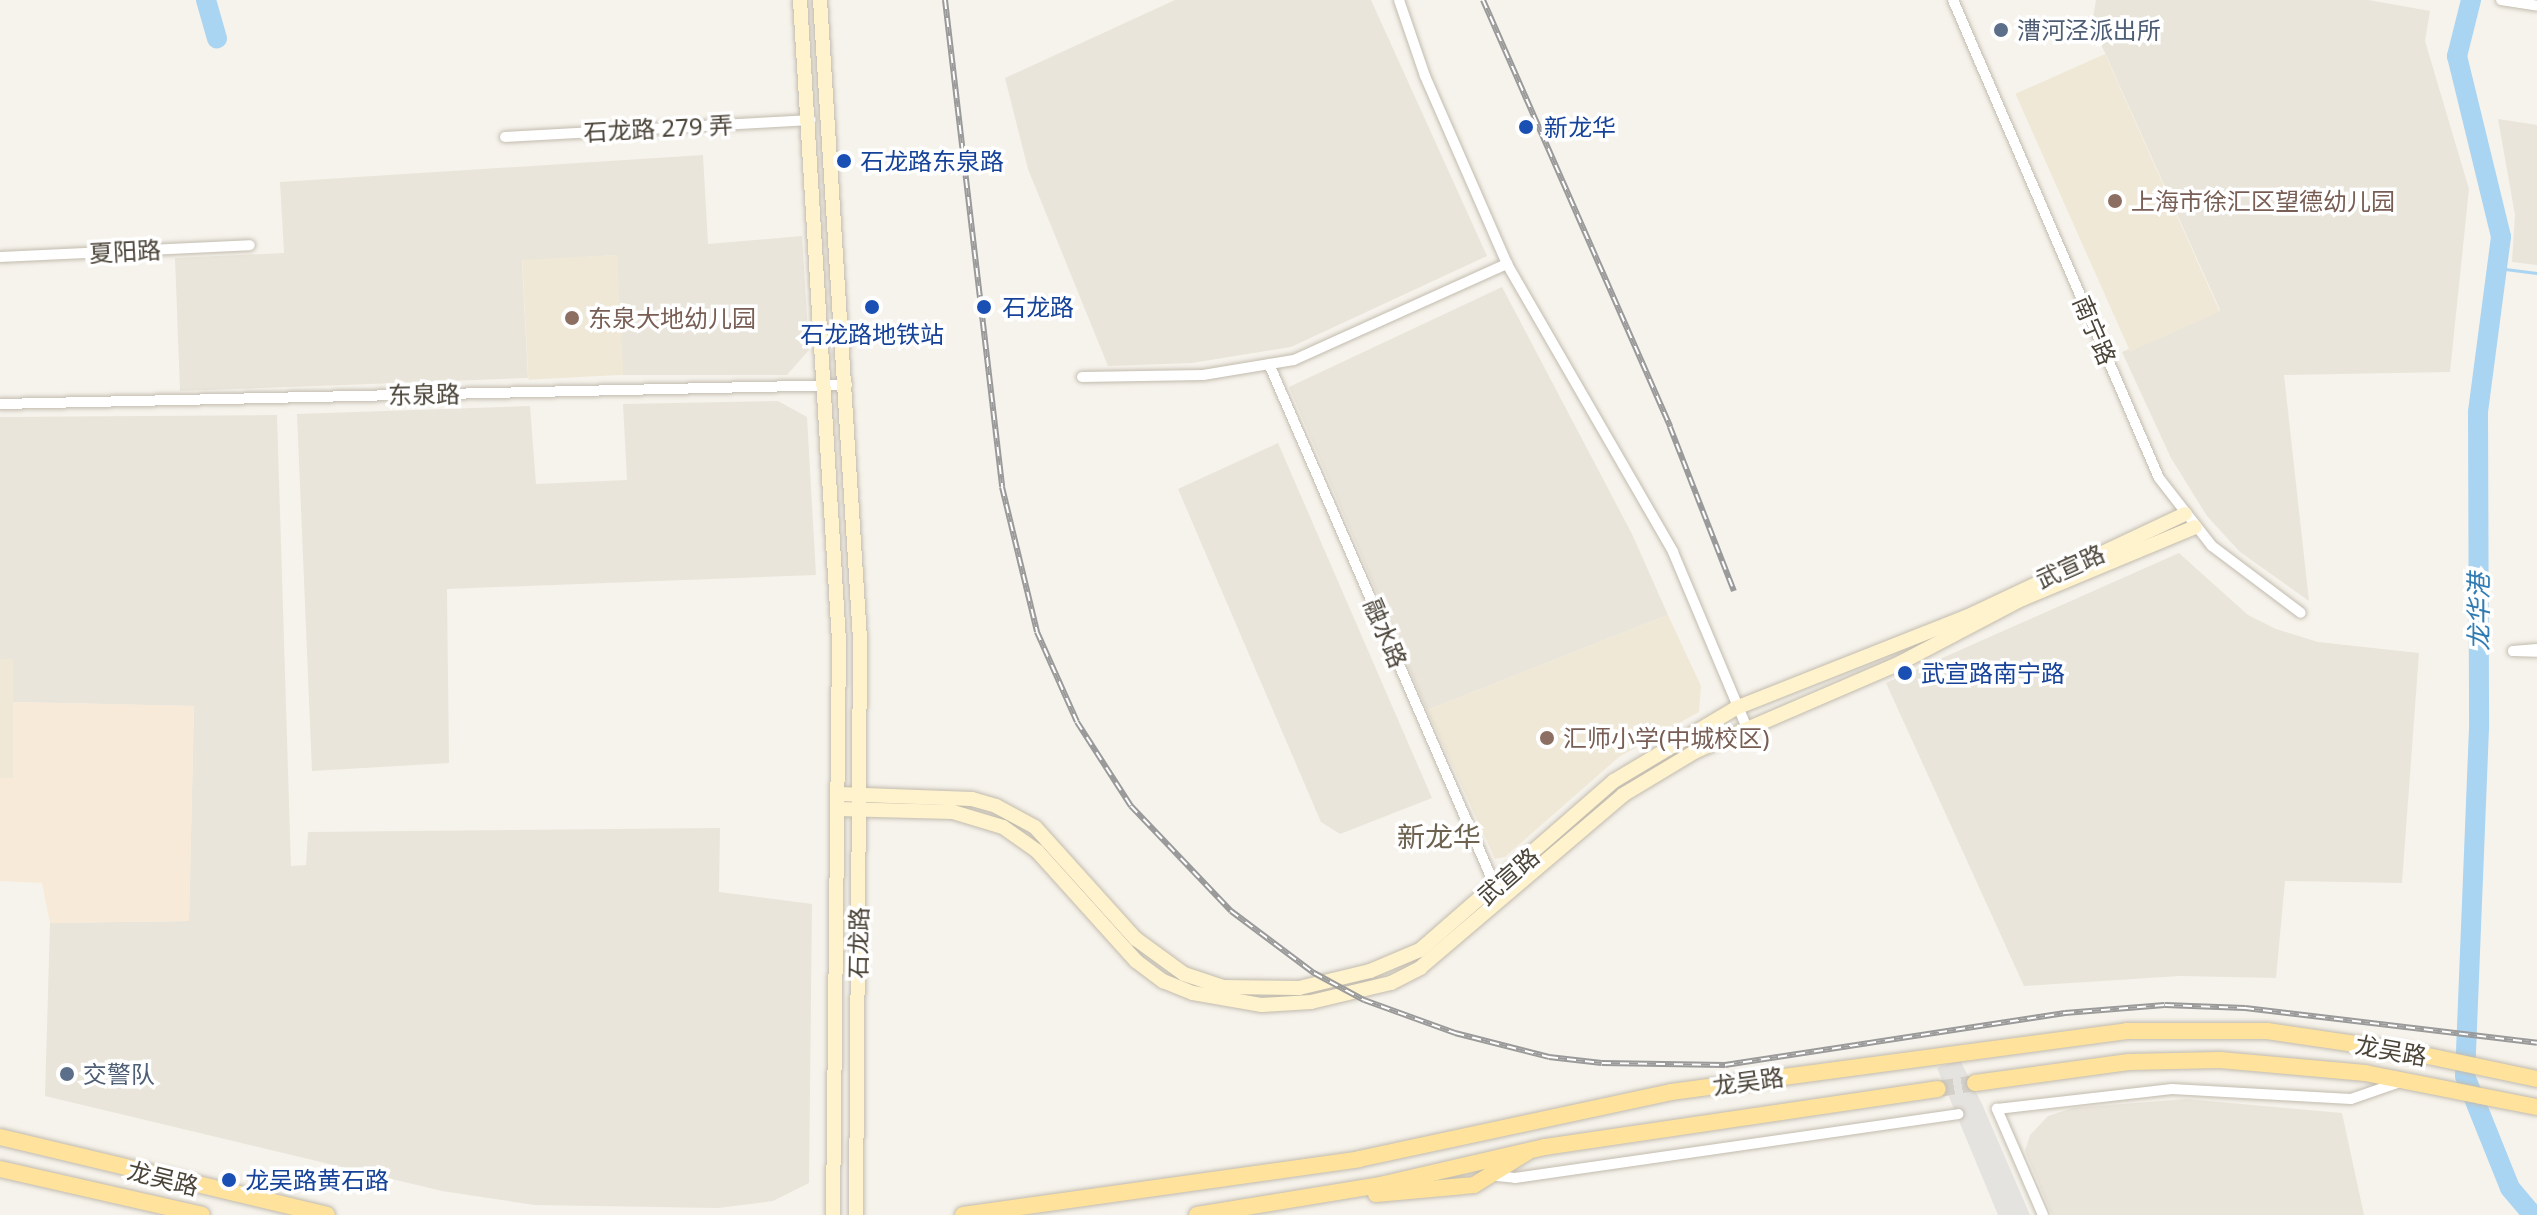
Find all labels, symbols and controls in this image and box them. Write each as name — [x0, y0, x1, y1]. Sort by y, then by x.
place label: 漕河泾派出所 — [2017, 16, 2161, 44]
marker: 漕河泾派出所 — [1992, 21, 2010, 39]
street label: 石龙路 279 弄 — [583, 110, 733, 146]
place label: 新龙华 — [1544, 113, 1616, 141]
marker: 新龙华 — [1515, 116, 1537, 138]
place label: 石龙路东泉路 — [860, 147, 1004, 175]
marker: 石龙路东泉路 — [835, 152, 853, 170]
place label: 上海市徐汇区望德幼儿园 — [2131, 187, 2395, 215]
marker: 上海市徐汇区望德幼儿园 — [2106, 192, 2124, 210]
street label: 夏阳路 — [88, 235, 162, 267]
street label: 南宁路 — [2068, 291, 2122, 369]
place label: 石龙路 — [1002, 293, 1074, 321]
marker: 石龙路 — [973, 296, 995, 318]
marker: 石龙路地铁站 — [863, 298, 881, 316]
place label: 东泉大地幼儿园 — [588, 304, 756, 332]
marker: 东泉大地幼儿园 — [563, 309, 581, 327]
place label: 石龙路地铁站 — [800, 320, 944, 348]
street label: 东泉路 — [388, 379, 460, 409]
street label: 武宣路 — [2031, 538, 2109, 594]
water label: 龙华港 — [2463, 573, 2495, 651]
street label: 融水路 — [1359, 594, 1413, 672]
place label: 武宣路南宁路 — [1921, 659, 2065, 687]
marker: 武宣路南宁路 — [1896, 664, 1914, 682]
place label: 汇师小学(中城校区) — [1563, 724, 1769, 752]
marker: 汇师小学(中城校区) — [1538, 729, 1556, 747]
district label: 新龙华 — [1397, 819, 1481, 853]
street label: 武宣路 — [1471, 842, 1545, 910]
street label: 石龙路 — [843, 907, 873, 979]
street label: 龙吴路 — [2353, 1030, 2429, 1070]
place label: 交警队 — [83, 1060, 155, 1088]
street label: 龙吴路 — [1710, 1062, 1786, 1100]
marker: 交警队 — [58, 1065, 76, 1083]
street label: 龙吴路 — [125, 1155, 201, 1201]
place label: 龙吴路黄石路 — [245, 1166, 389, 1194]
marker: 龙吴路黄石路 — [220, 1171, 238, 1189]

